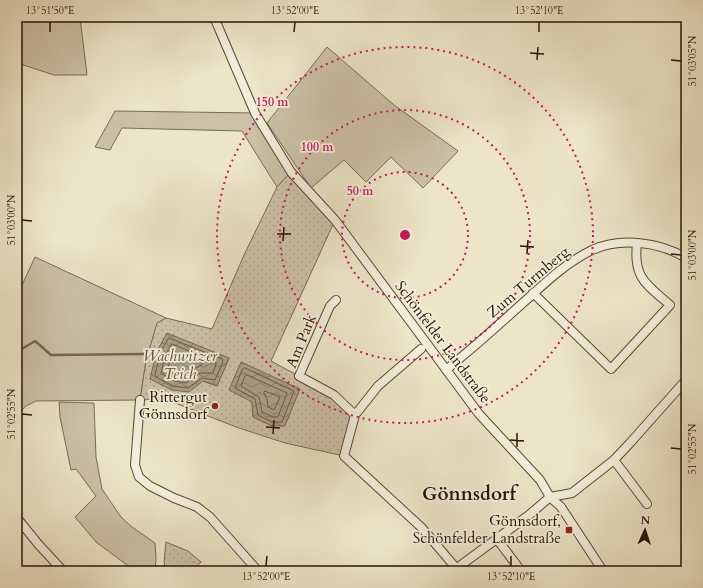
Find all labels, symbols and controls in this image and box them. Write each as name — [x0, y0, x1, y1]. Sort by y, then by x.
text: 13°51'50"E — [26, 4, 74, 18]
text: 13°52'00"E — [271, 4, 319, 18]
text: 13°52'10"E — [515, 4, 563, 18]
text: 51°03'05"N — [686, 35, 700, 86]
text: 150 m — [256, 94, 289, 110]
text: 100 m — [301, 139, 334, 155]
text: 50 m — [347, 183, 374, 199]
text: 51°03'00"N — [5, 194, 19, 245]
centre of rings — [398, 228, 412, 242]
text: 51°03'00"N — [686, 229, 700, 280]
street label: Zum Turmberg — [483, 241, 574, 322]
street label: Schönfelder Landstraße — [390, 277, 496, 407]
street label: Am Park — [281, 311, 321, 371]
water label: Wachwitzer Teich — [143, 345, 218, 385]
place label: Rittergut Gönnsdorf — [139, 387, 209, 424]
text: 51°02'55"N — [5, 388, 19, 439]
marker: Rittergut Gönnsdorf — [210, 401, 220, 411]
text: 51°02'55"N — [686, 423, 700, 474]
district label: Gönnsdorf — [422, 481, 519, 507]
north arrow — [625, 510, 665, 550]
place label: Gönnsdorf, Schönfelder Landstraße — [413, 511, 561, 548]
text: N — [640, 513, 651, 528]
marker: Gönnsdorf, Schönfelder Landstraße — [564, 525, 574, 535]
text: 13°52'00"E — [242, 570, 290, 584]
text: 13°52'10"E — [487, 570, 535, 584]

